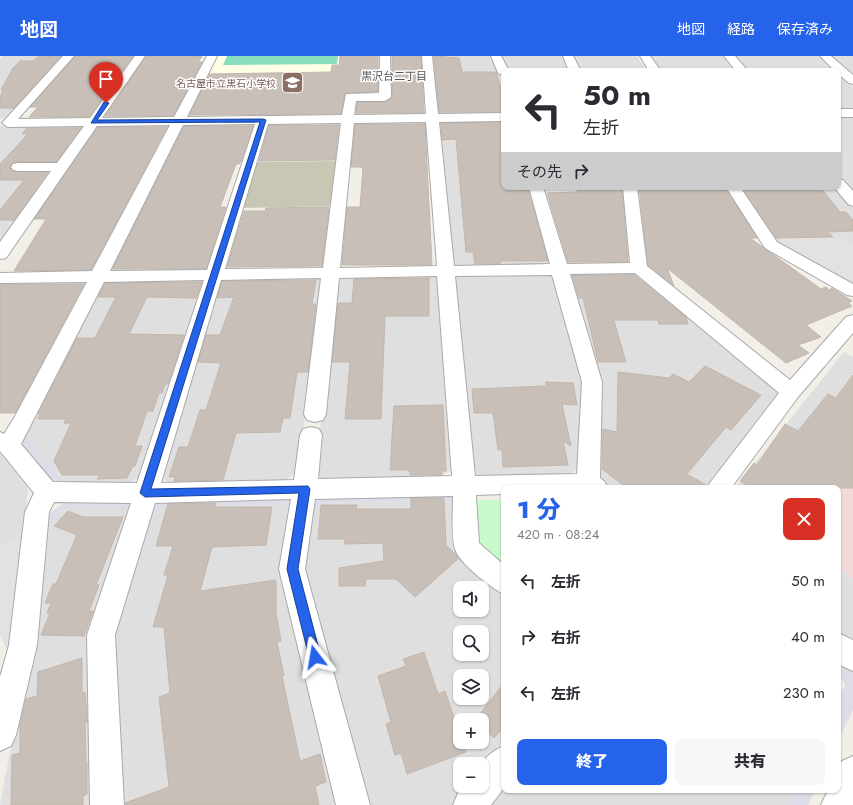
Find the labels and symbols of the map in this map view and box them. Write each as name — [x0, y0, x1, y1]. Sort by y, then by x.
pin — [89, 62, 123, 103]
district label: 黒沢台二丁目 — [361, 68, 427, 84]
school or university icon: 名古屋市立黒石小学校 — [279, 70, 305, 96]
place label: 名古屋市立黒石小学校 — [176, 76, 276, 91]
position arrow — [294, 636, 336, 678]

